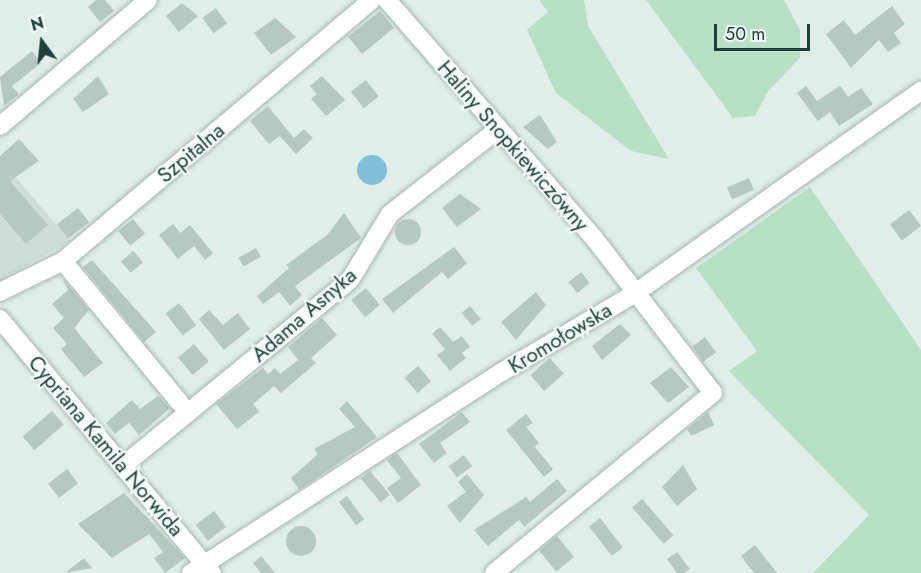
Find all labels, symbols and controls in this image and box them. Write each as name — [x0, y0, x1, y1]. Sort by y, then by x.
text: N — [28, 11, 46, 37]
north arrow — [12, 12, 72, 72]
scale bar — [717, 12, 813, 50]
text: 50 m — [725, 21, 765, 47]
street label: Haliny Snopkiewiczówny — [432, 56, 594, 236]
street label: Szpitalna — [152, 118, 230, 188]
street label: Adama Asnyka — [246, 263, 362, 367]
street label: Kromołowska — [504, 297, 616, 379]
street label: Cypriana Kamila Norwida — [23, 350, 189, 542]

